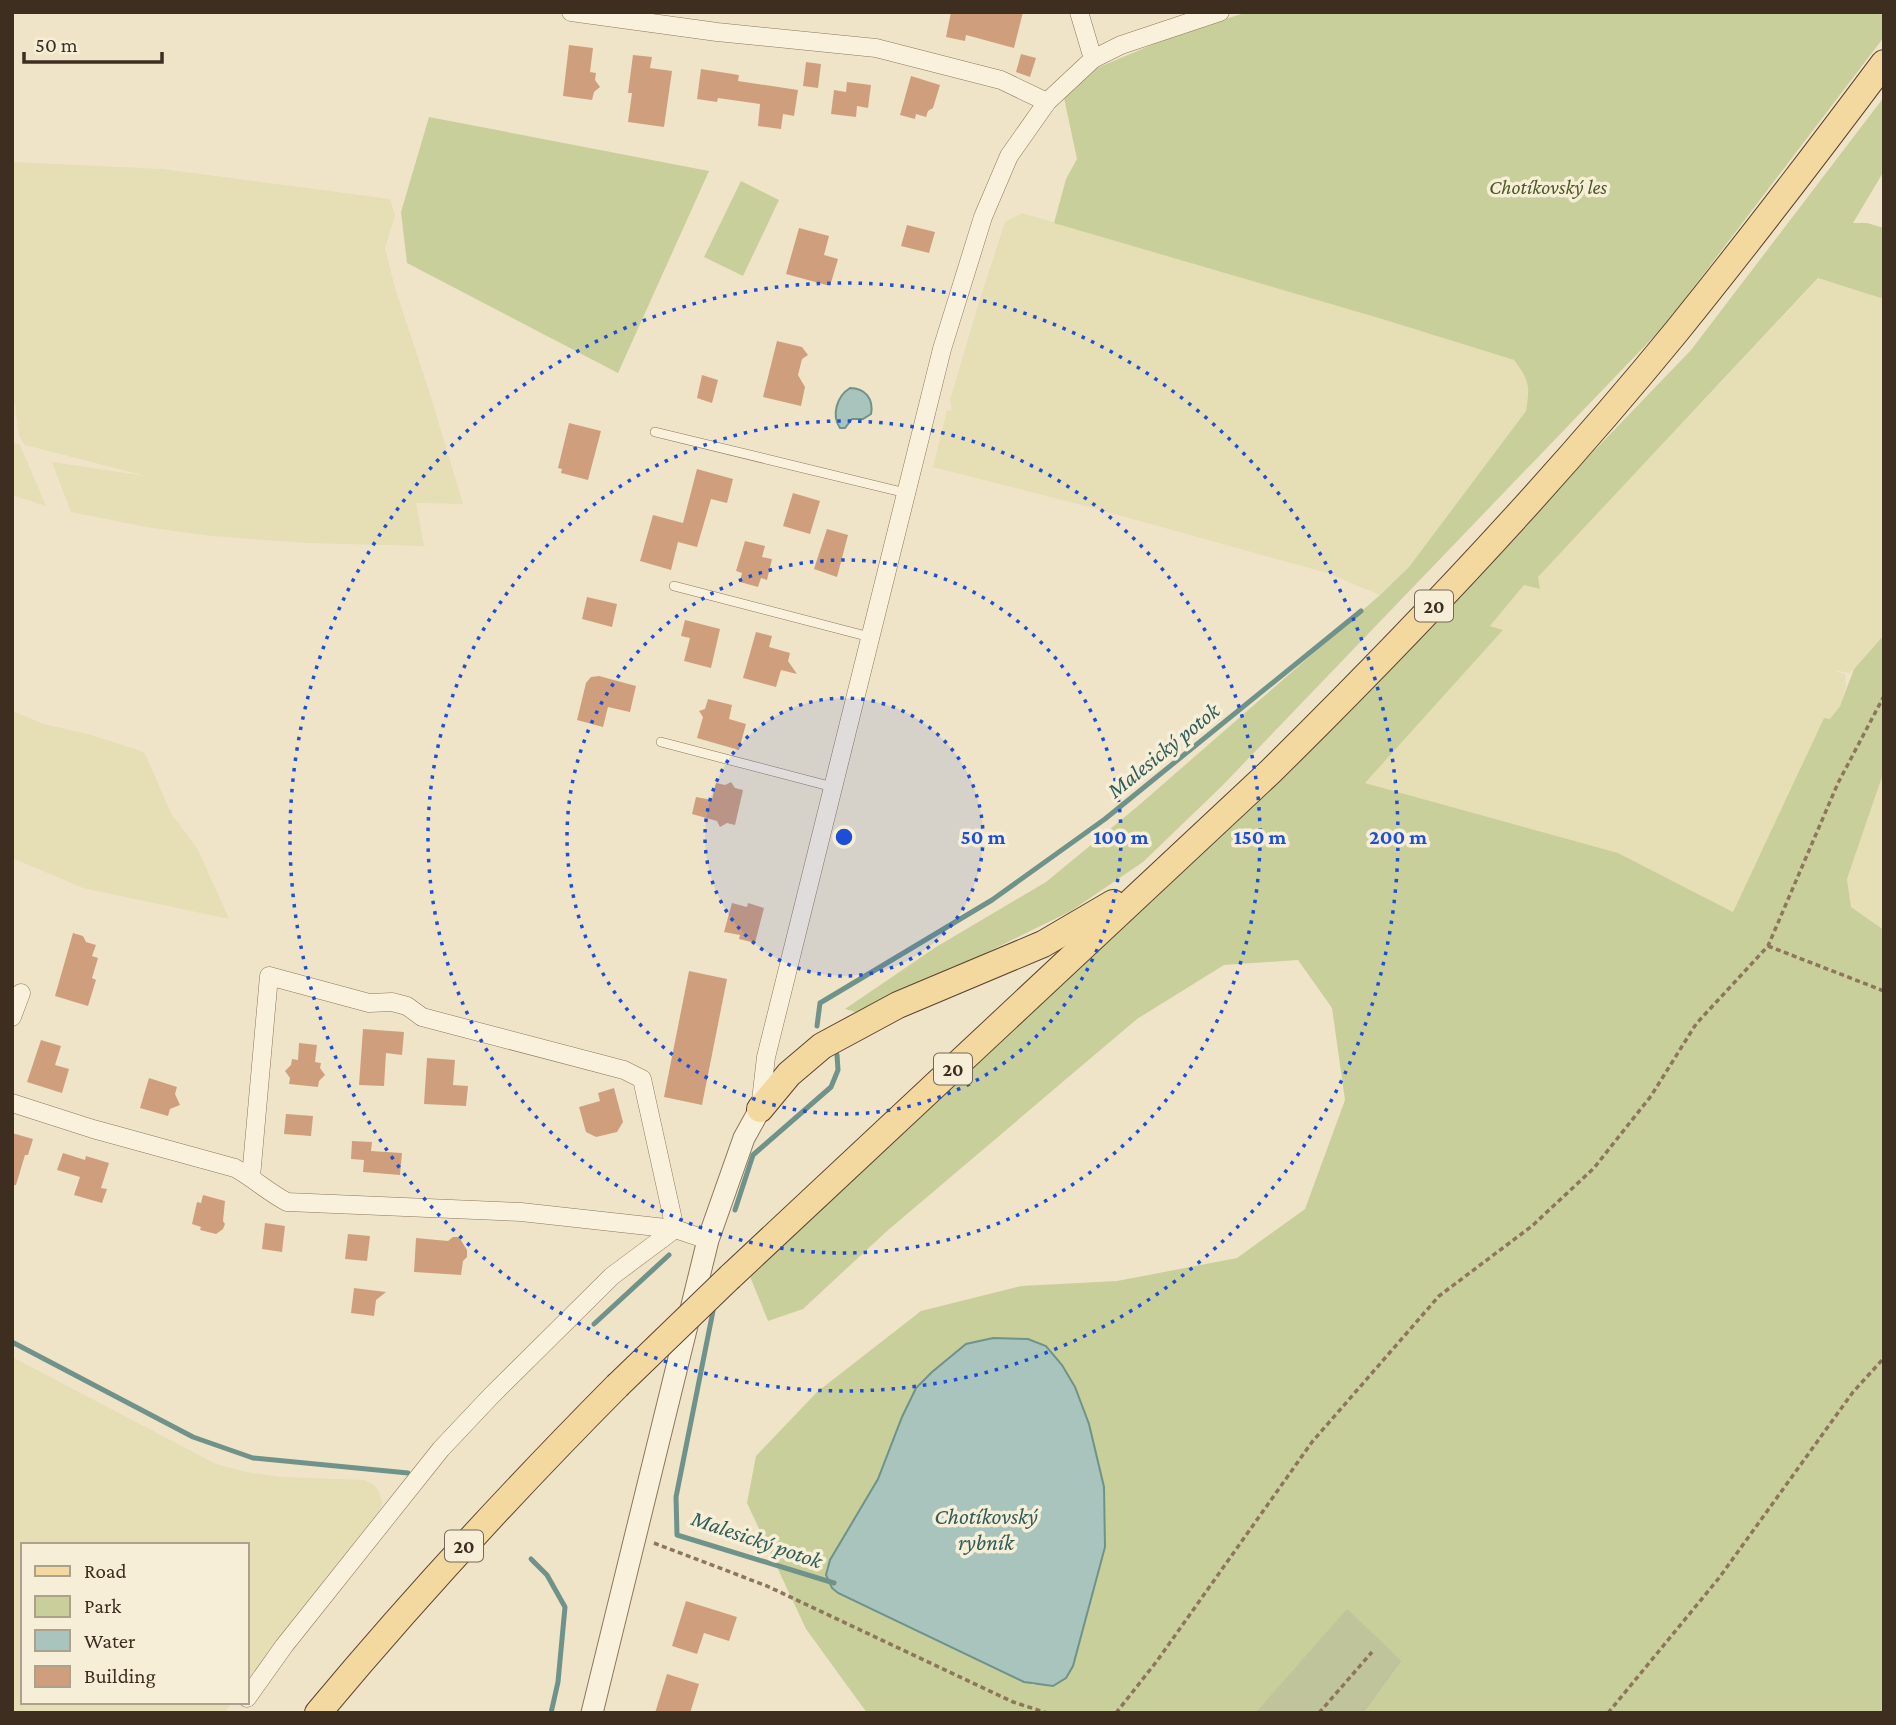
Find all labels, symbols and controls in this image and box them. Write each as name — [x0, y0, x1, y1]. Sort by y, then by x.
scale bar — [24, 21, 163, 65]
text: 50 m — [35, 33, 78, 57]
park label: Chotíkovský les — [1489, 175, 1608, 199]
road number: 20 — [1415, 590, 1453, 622]
water label: Malesický potok — [1101, 696, 1225, 804]
centre of rings — [832, 825, 856, 849]
text: 50 m — [961, 825, 1006, 849]
text: 100 m — [1093, 825, 1149, 849]
text: 150 m — [1234, 825, 1287, 849]
text: 200 m — [1369, 825, 1427, 849]
road number: 20 — [934, 1054, 972, 1084]
water label: Chotíkovský rybník — [934, 1503, 1039, 1555]
water label: Malesický potok — [687, 1504, 827, 1574]
road number: 20 — [445, 1530, 483, 1562]
legend — [21, 1543, 248, 1704]
text: Road — [84, 1559, 127, 1583]
text: Park — [84, 1594, 121, 1618]
text: Water — [84, 1629, 136, 1653]
text: Building — [84, 1664, 156, 1688]

